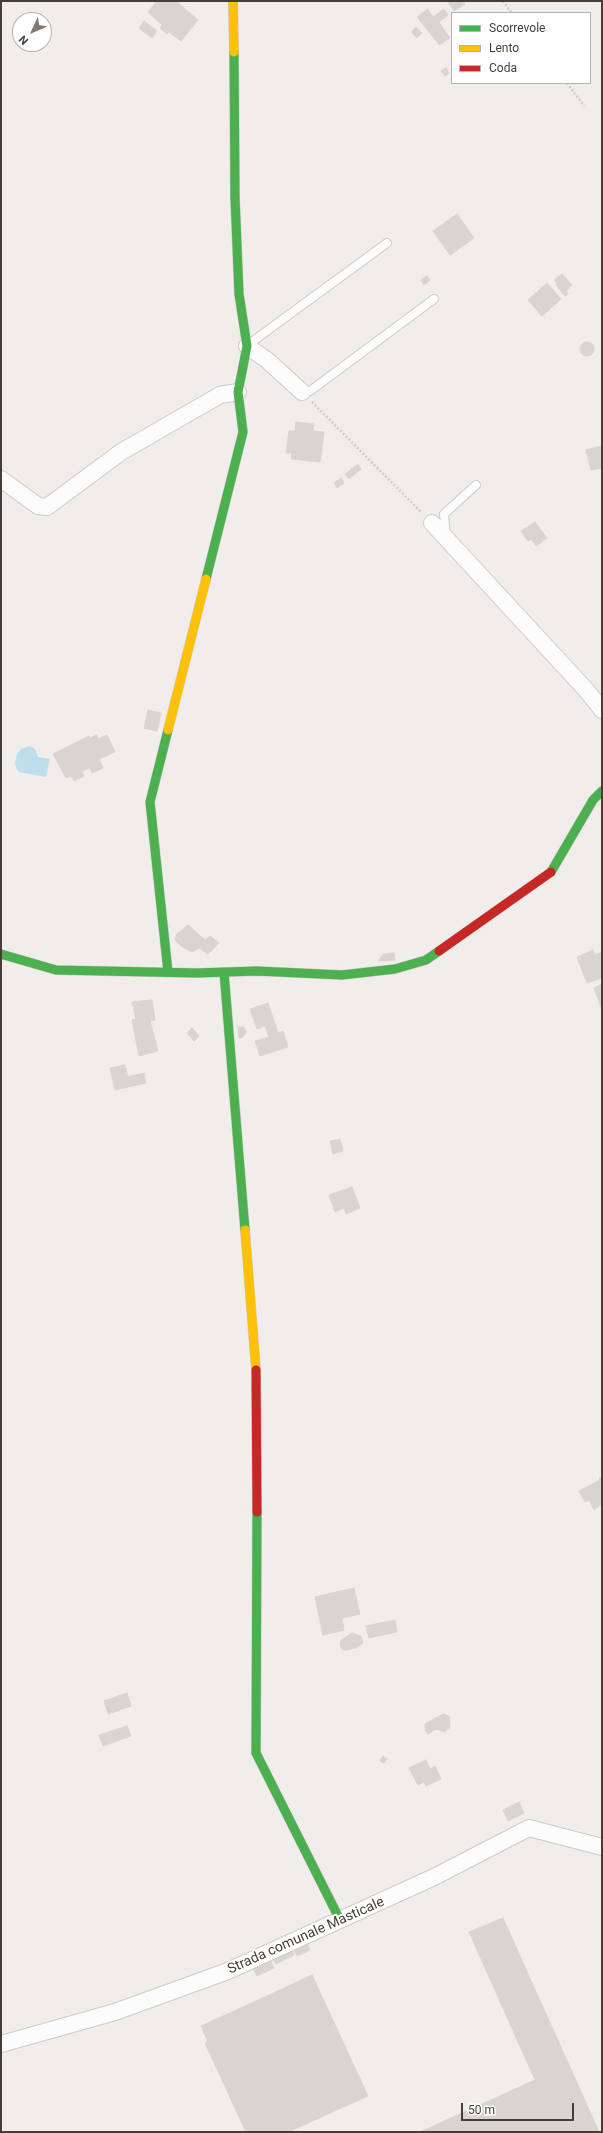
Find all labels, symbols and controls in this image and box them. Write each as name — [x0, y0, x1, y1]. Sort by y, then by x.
north arrow — [12, 12, 52, 52]
legend — [451, 12, 591, 84]
text: Scorrevole — [489, 21, 545, 35]
text: N — [16, 33, 31, 47]
text: Lento — [489, 41, 519, 55]
text: Coda — [489, 61, 517, 75]
street label: Strada comunale Masticale — [225, 1894, 387, 1978]
scale bar — [463, 2095, 576, 2121]
text: 50 m — [468, 2103, 495, 2117]

